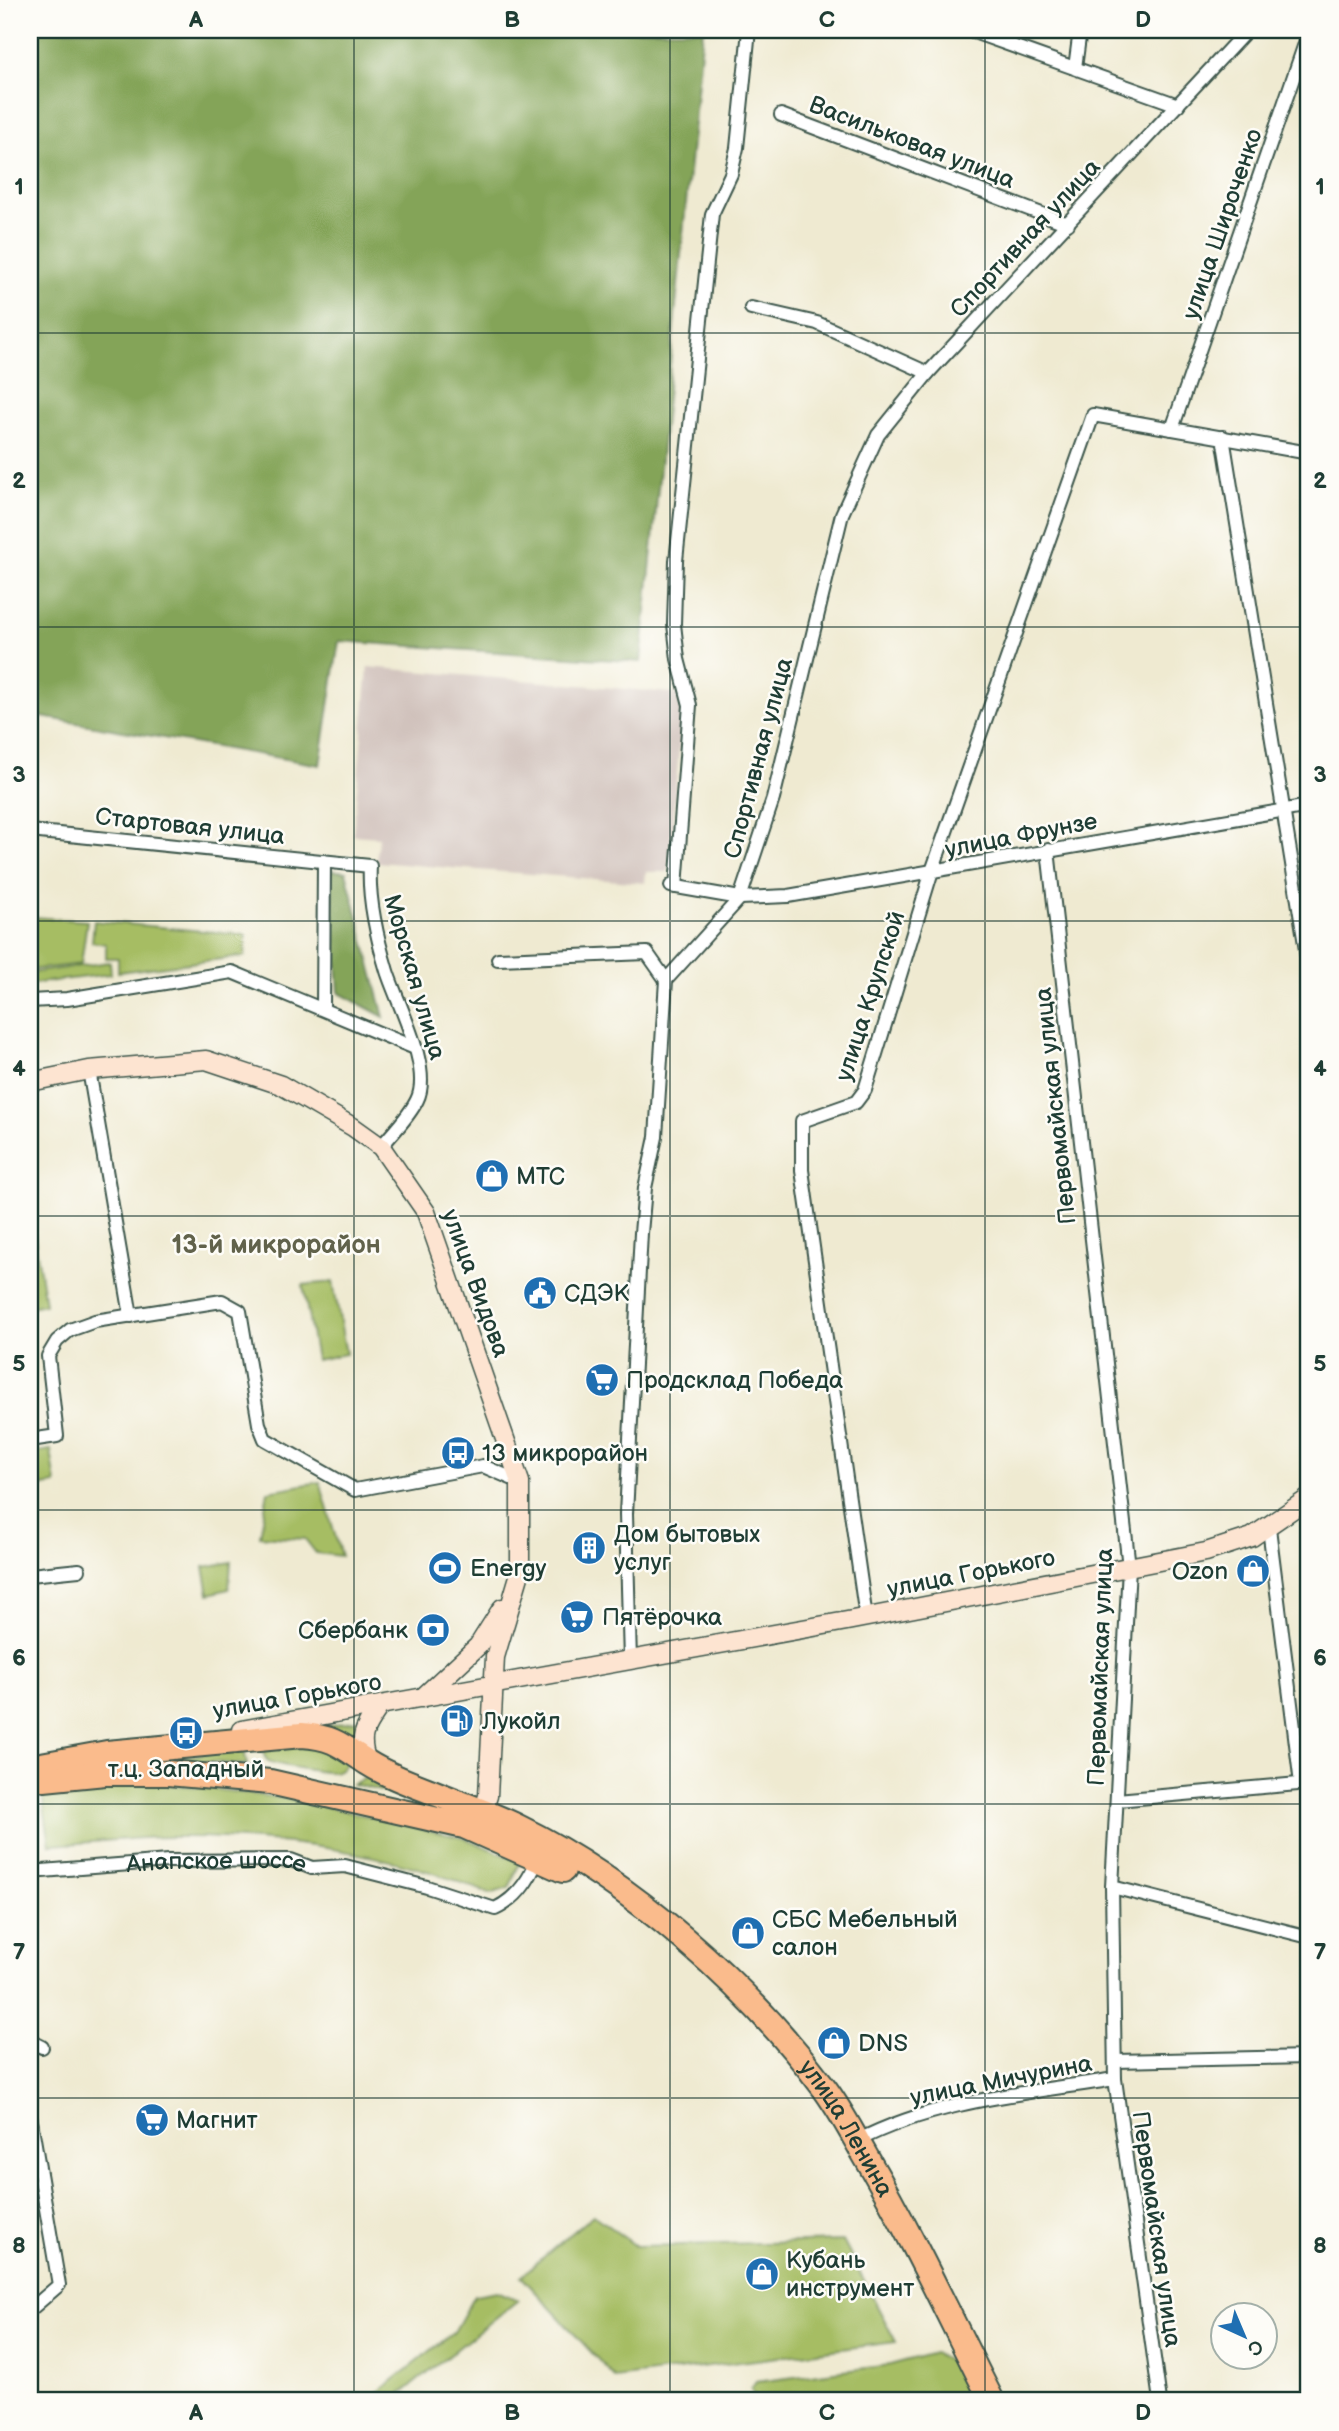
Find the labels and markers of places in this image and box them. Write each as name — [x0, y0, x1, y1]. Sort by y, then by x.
shop icon: МТС — [473, 1157, 511, 1195]
place label: МТС — [516, 1162, 565, 1191]
public building icon: СДЭК — [521, 1274, 559, 1312]
place label: СДЭК — [564, 1279, 630, 1308]
supermarket icon: Продсклад Победа — [583, 1361, 621, 1399]
place label: Продсклад Победа — [626, 1366, 843, 1395]
bus stop icon: 13 микрорайон — [439, 1434, 477, 1472]
place label: 13 микрорайон — [482, 1439, 648, 1468]
place label: Дом бытовых услуг — [614, 1520, 760, 1577]
building icon: Дом бытовых услуг — [570, 1529, 608, 1567]
sports icon: Energy — [426, 1549, 464, 1587]
shop icon: Ozon — [1234, 1552, 1272, 1590]
place label: Energy — [470, 1554, 547, 1583]
place label: Ozon — [1172, 1557, 1228, 1586]
supermarket icon: Пятёрочка — [558, 1598, 596, 1636]
place label: Пятёрочка — [602, 1603, 722, 1632]
bank icon: Сбербанк — [414, 1611, 452, 1649]
place label: Сбербанк — [298, 1616, 408, 1645]
fuel station icon: Лукойл — [438, 1702, 476, 1740]
place label: Лукойл — [481, 1707, 561, 1736]
bus stop icon: т.ц. Западный — [167, 1714, 205, 1752]
place label: т.ц. Западный — [108, 1755, 264, 1784]
place label: СБС Мебельный салон — [772, 1905, 958, 1962]
shop icon: СБС Мебельный салон — [729, 1914, 767, 1952]
shop icon: DNS — [815, 2024, 853, 2062]
place label: DNS — [858, 2029, 908, 2058]
supermarket icon: Магнит — [133, 2101, 171, 2139]
place label: Магнит — [176, 2106, 258, 2135]
place label: Кубань инструмент — [786, 2246, 914, 2303]
shop icon: Кубань инструмент — [743, 2255, 781, 2293]

